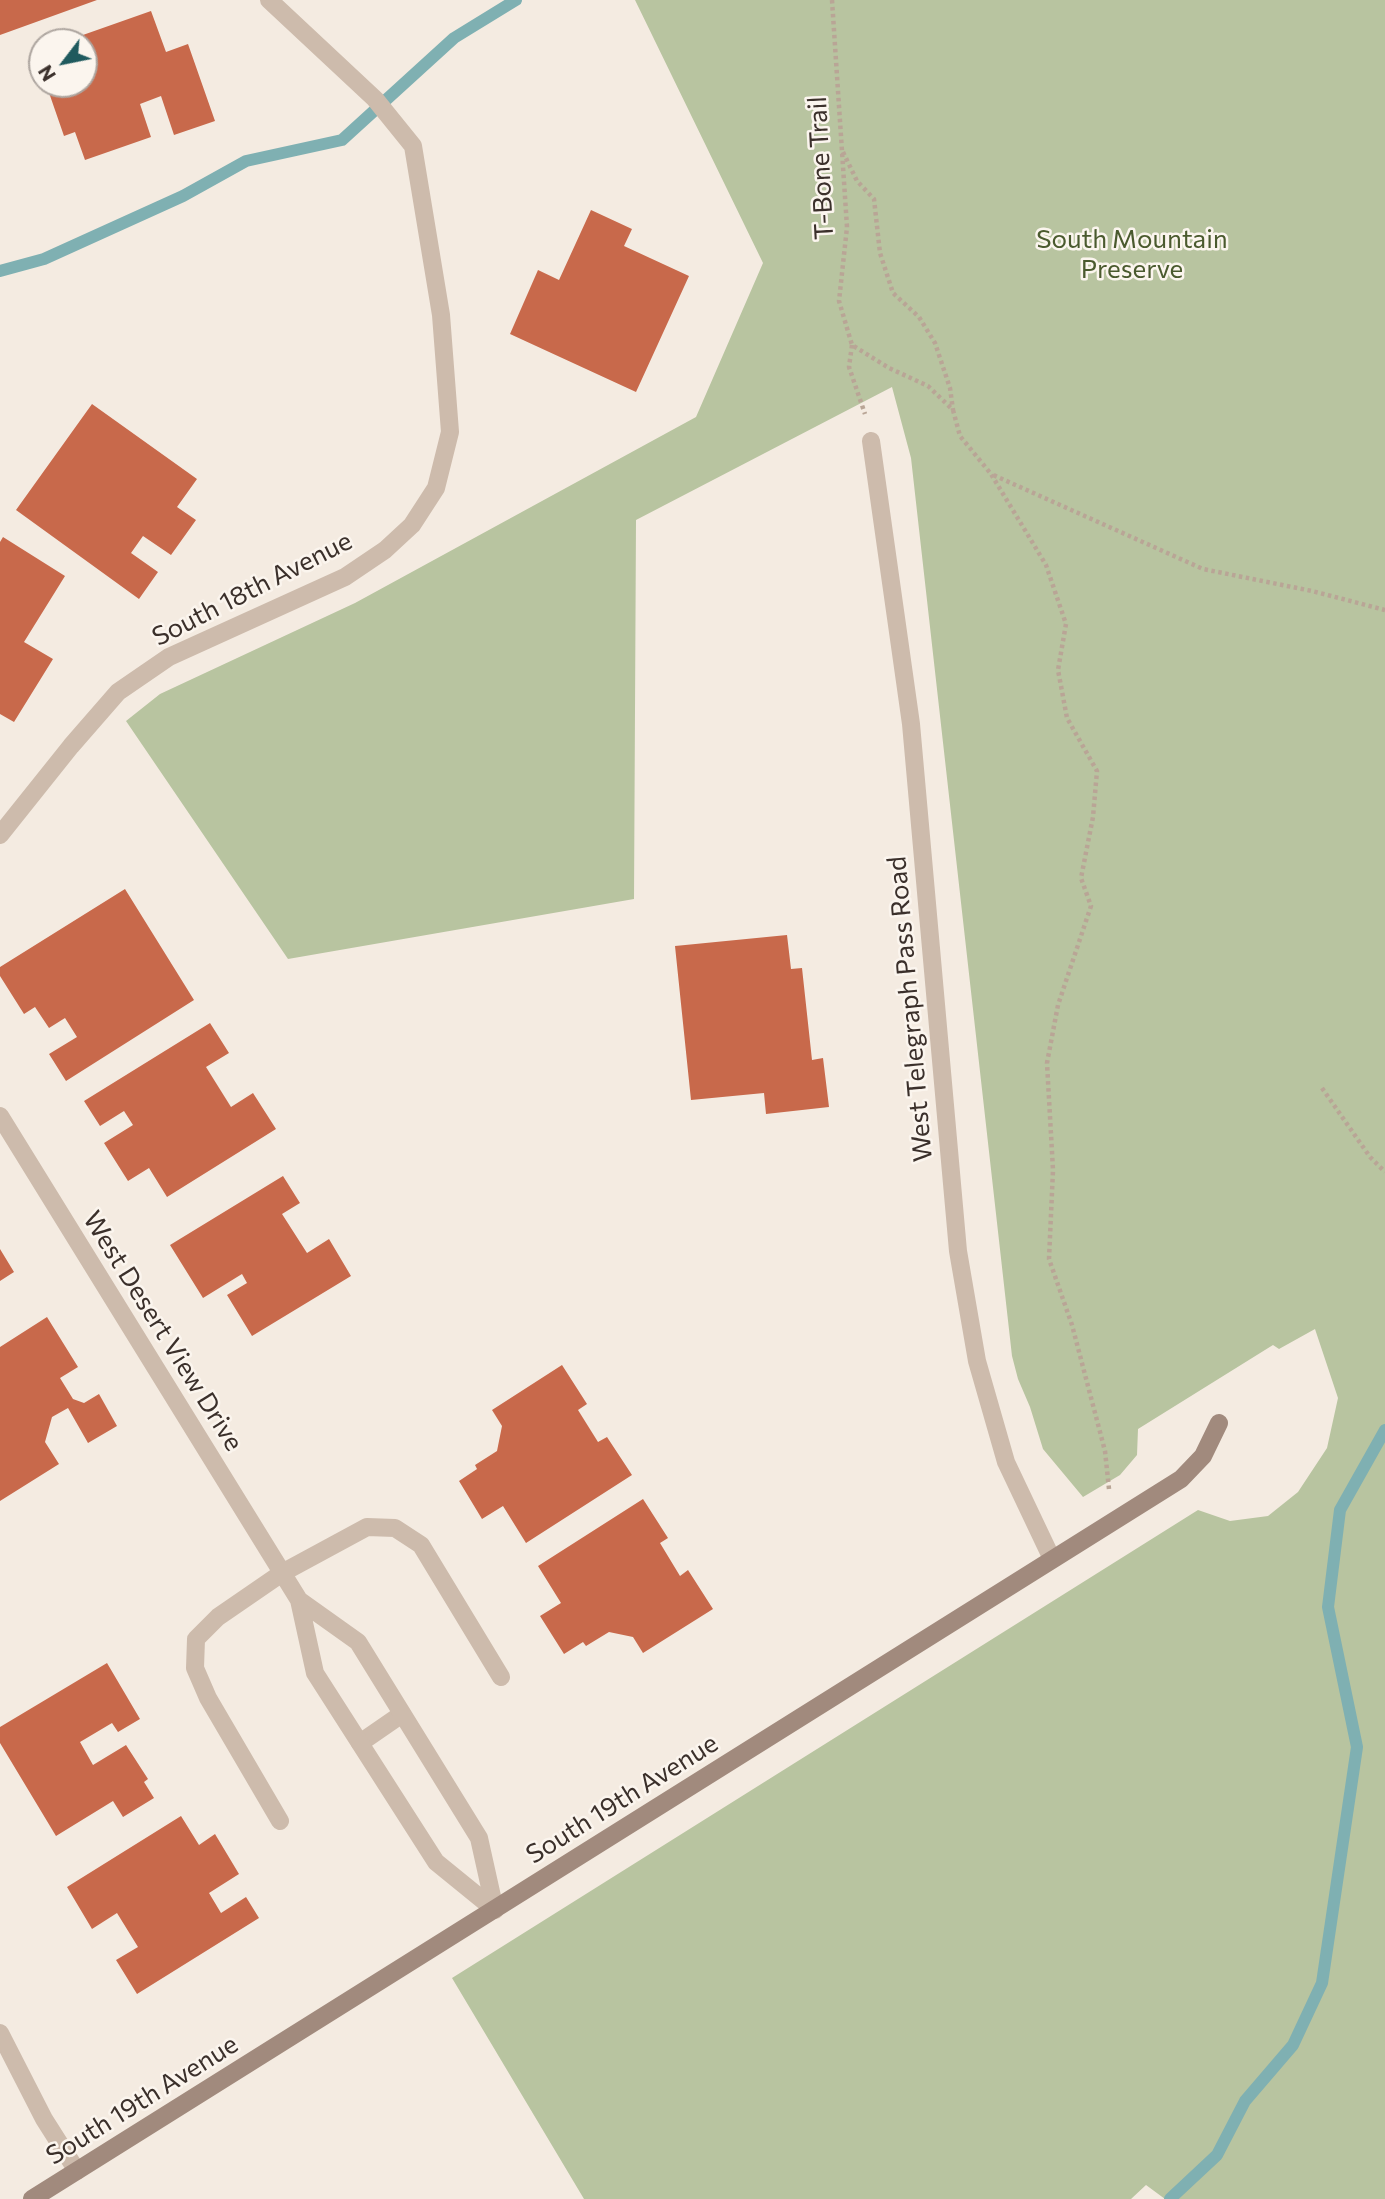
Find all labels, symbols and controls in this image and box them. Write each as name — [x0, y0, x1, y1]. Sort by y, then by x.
north arrow — [28, 28, 98, 98]
text: N — [33, 61, 60, 85]
street label: T-Bone Trail — [802, 95, 840, 241]
park label: South Mountain Preserve — [1036, 223, 1228, 284]
street label: South 18th Avenue — [147, 525, 357, 653]
street label: West Telegraph Pass Road — [881, 855, 939, 1163]
street label: West Desert View Drive — [76, 1205, 250, 1457]
street label: South 19th Avenue — [520, 1727, 724, 1871]
street label: South 19th Avenue — [40, 2028, 244, 2172]

